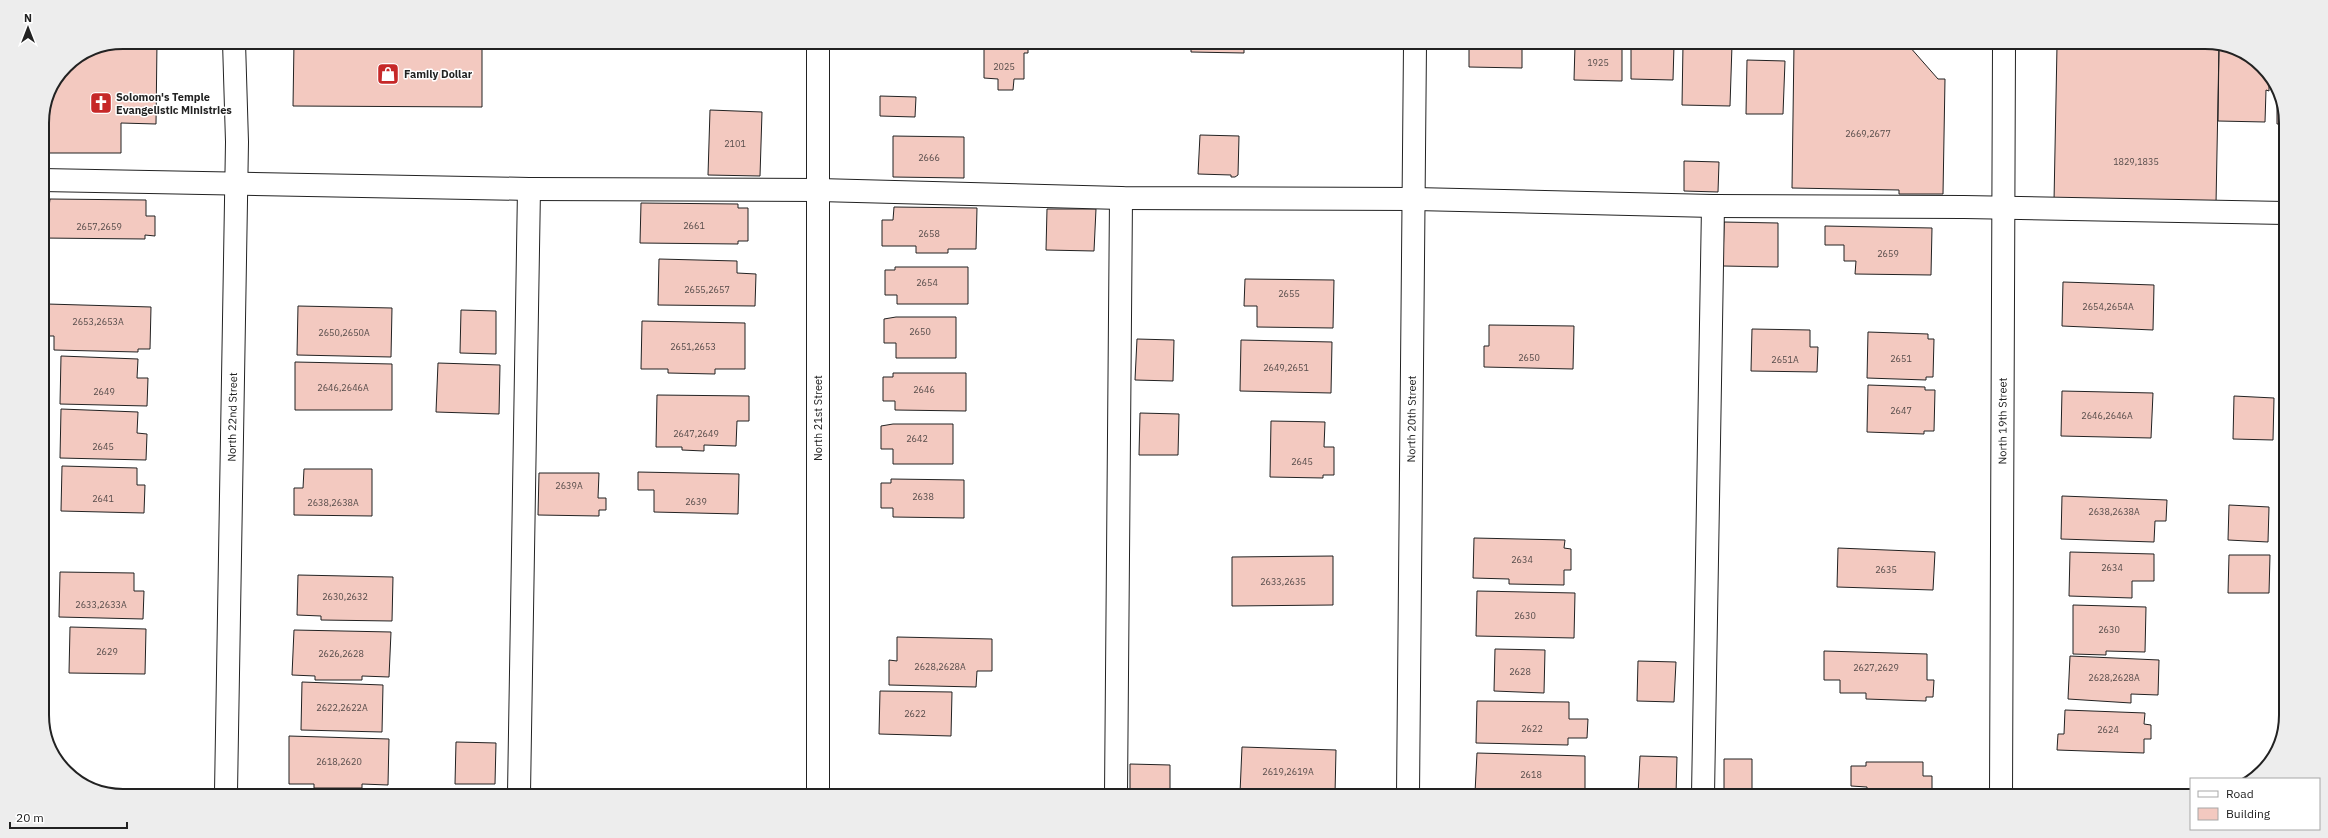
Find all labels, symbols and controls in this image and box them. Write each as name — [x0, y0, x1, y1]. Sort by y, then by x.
north arrow — [8, 8, 48, 48]
text: N — [24, 11, 32, 25]
house number: 1925 — [1587, 57, 1609, 68]
shop icon: Family Dollar — [375, 61, 401, 87]
house number: 2025 — [993, 61, 1015, 72]
place label: Family Dollar — [404, 67, 473, 81]
church icon: Solomon's Temple Evangelistic Ministries — [88, 90, 114, 116]
place label: Solomon's Temple Evangelistic Ministries — [116, 90, 232, 117]
house number: 2669,2677 — [1845, 128, 1891, 139]
house number: 2101 — [724, 138, 746, 149]
house number: 2666 — [918, 152, 940, 163]
house number: 1829,1835 — [2113, 156, 2159, 167]
house number: 2661 — [683, 220, 705, 231]
house number: 2657,2659 — [76, 221, 122, 232]
house number: 2658 — [918, 228, 940, 239]
house number: 2659 — [1877, 248, 1899, 259]
house number: 2654 — [916, 277, 938, 288]
house number: 2655,2657 — [684, 284, 730, 295]
house number: 2655 — [1278, 288, 1300, 299]
house number: 2654,2654A — [2082, 301, 2134, 312]
house number: 2653,2653A — [72, 316, 124, 327]
house number: 2650 — [909, 326, 931, 337]
house number: 2650,2650A — [318, 327, 370, 338]
house number: 2651,2653 — [670, 341, 716, 352]
house number: 2650 — [1518, 352, 1540, 363]
house number: 2651 — [1890, 353, 1912, 364]
house number: 2651A — [1771, 354, 1799, 365]
house number: 2649,2651 — [1263, 362, 1309, 373]
street label: North 22nd Street — [225, 372, 240, 462]
street label: North 21st Street — [811, 375, 825, 461]
street label: North 20th Street — [1404, 375, 1419, 463]
street label: North 19th Street — [1995, 377, 2010, 465]
house number: 2646,2646A — [317, 382, 369, 393]
house number: 2646 — [913, 384, 935, 395]
house number: 2649 — [93, 386, 115, 397]
house number: 2647 — [1890, 405, 1912, 416]
house number: 2646,2646A — [2081, 410, 2133, 421]
house number: 2647,2649 — [673, 428, 719, 439]
house number: 2642 — [906, 433, 928, 444]
house number: 2645 — [92, 441, 114, 452]
house number: 2645 — [1291, 456, 1313, 467]
house number: 2639A — [555, 480, 583, 491]
house number: 2638 — [912, 491, 934, 502]
house number: 2641 — [92, 493, 114, 504]
house number: 2639 — [685, 496, 707, 507]
house number: 2638,2638A — [307, 497, 359, 508]
house number: 2638,2638A — [2088, 506, 2140, 517]
house number: 2634 — [1511, 554, 1533, 565]
house number: 2634 — [2101, 562, 2123, 573]
house number: 2635 — [1875, 564, 1897, 575]
house number: 2633,2635 — [1260, 576, 1306, 587]
house number: 2630,2632 — [322, 591, 368, 602]
house number: 2633,2633A — [75, 599, 127, 610]
house number: 2630 — [1514, 610, 1536, 621]
house number: 2630 — [2098, 624, 2120, 635]
house number: 2629 — [96, 646, 118, 657]
house number: 2626,2628 — [318, 648, 364, 659]
house number: 2628,2628A — [914, 661, 966, 672]
house number: 2627,2629 — [1853, 662, 1899, 673]
house number: 2628 — [1509, 666, 1531, 677]
house number: 2628,2628A — [2088, 672, 2140, 683]
house number: 2622,2622A — [316, 702, 368, 713]
house number: 2622 — [904, 708, 926, 719]
house number: 2622 — [1521, 723, 1543, 734]
house number: 2624 — [2097, 724, 2119, 735]
house number: 2618,2620 — [316, 756, 362, 767]
house number: 2619,2619A — [1262, 766, 1314, 777]
house number: 2618 — [1520, 769, 1542, 780]
legend — [2190, 778, 2320, 830]
text: Road — [2226, 786, 2254, 801]
scale bar — [10, 804, 127, 830]
text: Building — [2226, 806, 2271, 821]
text: 20 m — [16, 810, 44, 825]

